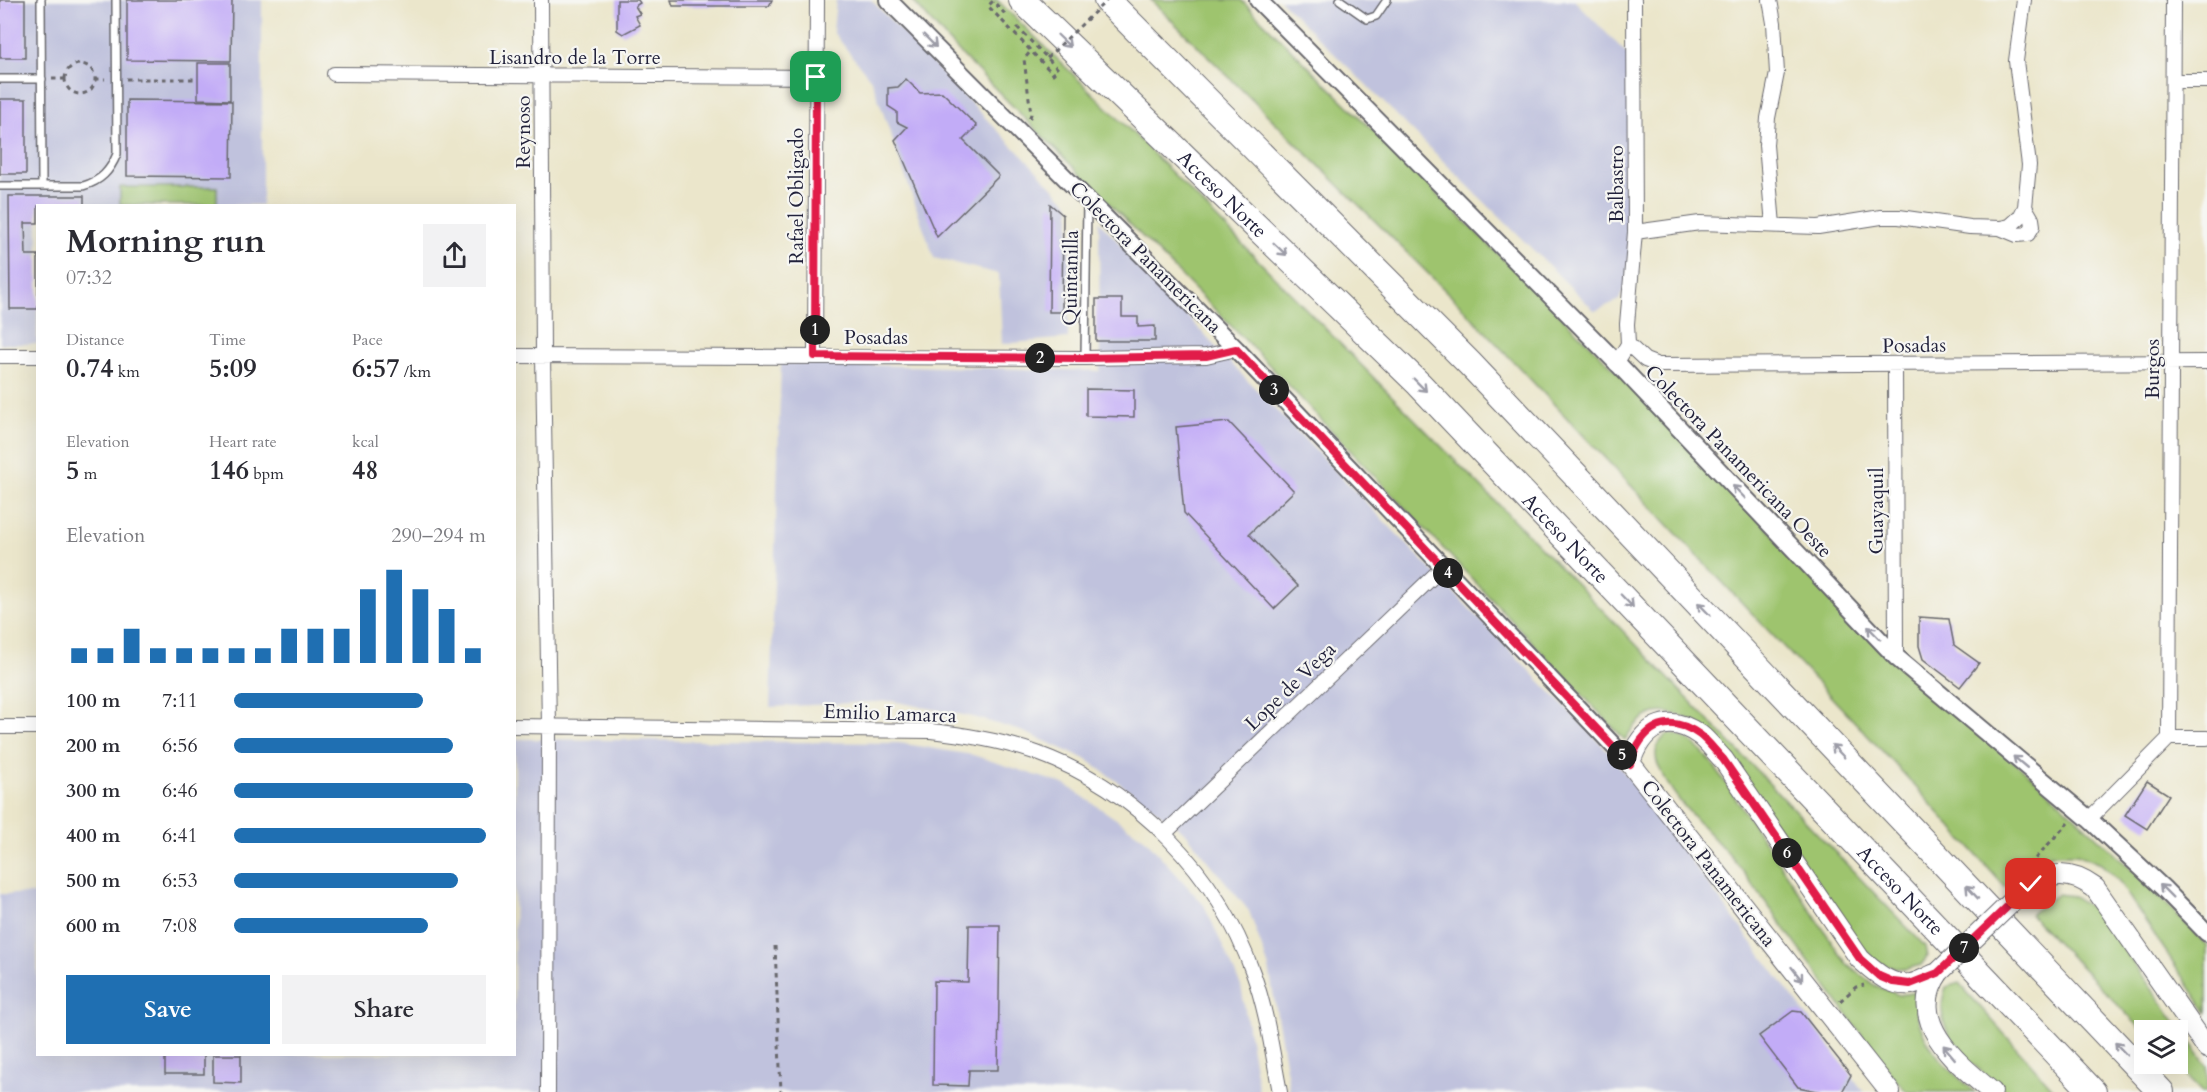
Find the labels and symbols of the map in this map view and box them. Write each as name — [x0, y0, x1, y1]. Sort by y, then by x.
one-way arrow — [1056, 33, 1071, 48]
one-way arrow — [923, 34, 938, 49]
street label: Lisandro de la Torre — [489, 44, 661, 71]
pin — [790, 51, 841, 102]
street label: Reynoso — [510, 95, 537, 169]
street label: Rafael Obligado — [783, 127, 810, 264]
street label: Acceso Norte — [1171, 145, 1273, 244]
street label: Balbastro — [1603, 145, 1630, 223]
street label: Colectora Panamericana — [1064, 175, 1228, 340]
street label: Quintanilla — [1056, 229, 1085, 326]
one-way arrow — [1272, 242, 1287, 256]
pin: 1 — [800, 315, 830, 345]
street label: Posadas — [844, 324, 908, 351]
street label: Posadas — [1882, 331, 1946, 360]
street label: Burgos — [2139, 339, 2166, 399]
pin: 2 — [1025, 343, 1055, 373]
street label: Colectora Panamericana Oeste — [1639, 359, 1838, 564]
pin: 3 — [1259, 375, 1289, 405]
one-way arrow — [1412, 377, 1427, 392]
street label: Guayaquil — [1863, 467, 1890, 555]
one-way arrow — [1733, 485, 1747, 500]
street label: Acceso Norte — [1516, 487, 1615, 589]
pin: 4 — [1433, 558, 1463, 588]
one-way arrow — [1620, 594, 1634, 609]
one-way arrow — [1697, 602, 1711, 617]
one-way arrow — [1866, 626, 1881, 641]
street label: Lope de Vega — [1239, 636, 1342, 737]
street label: Emilio Lamarca — [823, 698, 957, 729]
pin: 5 — [1607, 740, 1637, 770]
one-way arrow — [1831, 743, 1846, 758]
one-way arrow — [2012, 755, 2028, 768]
street label: Colectora Panamericana — [1635, 774, 1783, 953]
pin: 6 — [1772, 838, 1802, 868]
street label: Acceso Norte — [1851, 839, 1950, 941]
pin — [2005, 858, 2056, 909]
one-way arrow — [2158, 884, 2173, 899]
one-way arrow — [1965, 885, 1980, 900]
pin: 7 — [1949, 933, 1979, 963]
one-way arrow — [1790, 966, 1803, 982]
one-way arrow — [2113, 1042, 2128, 1057]
one-way arrow — [1942, 1045, 1956, 1060]

